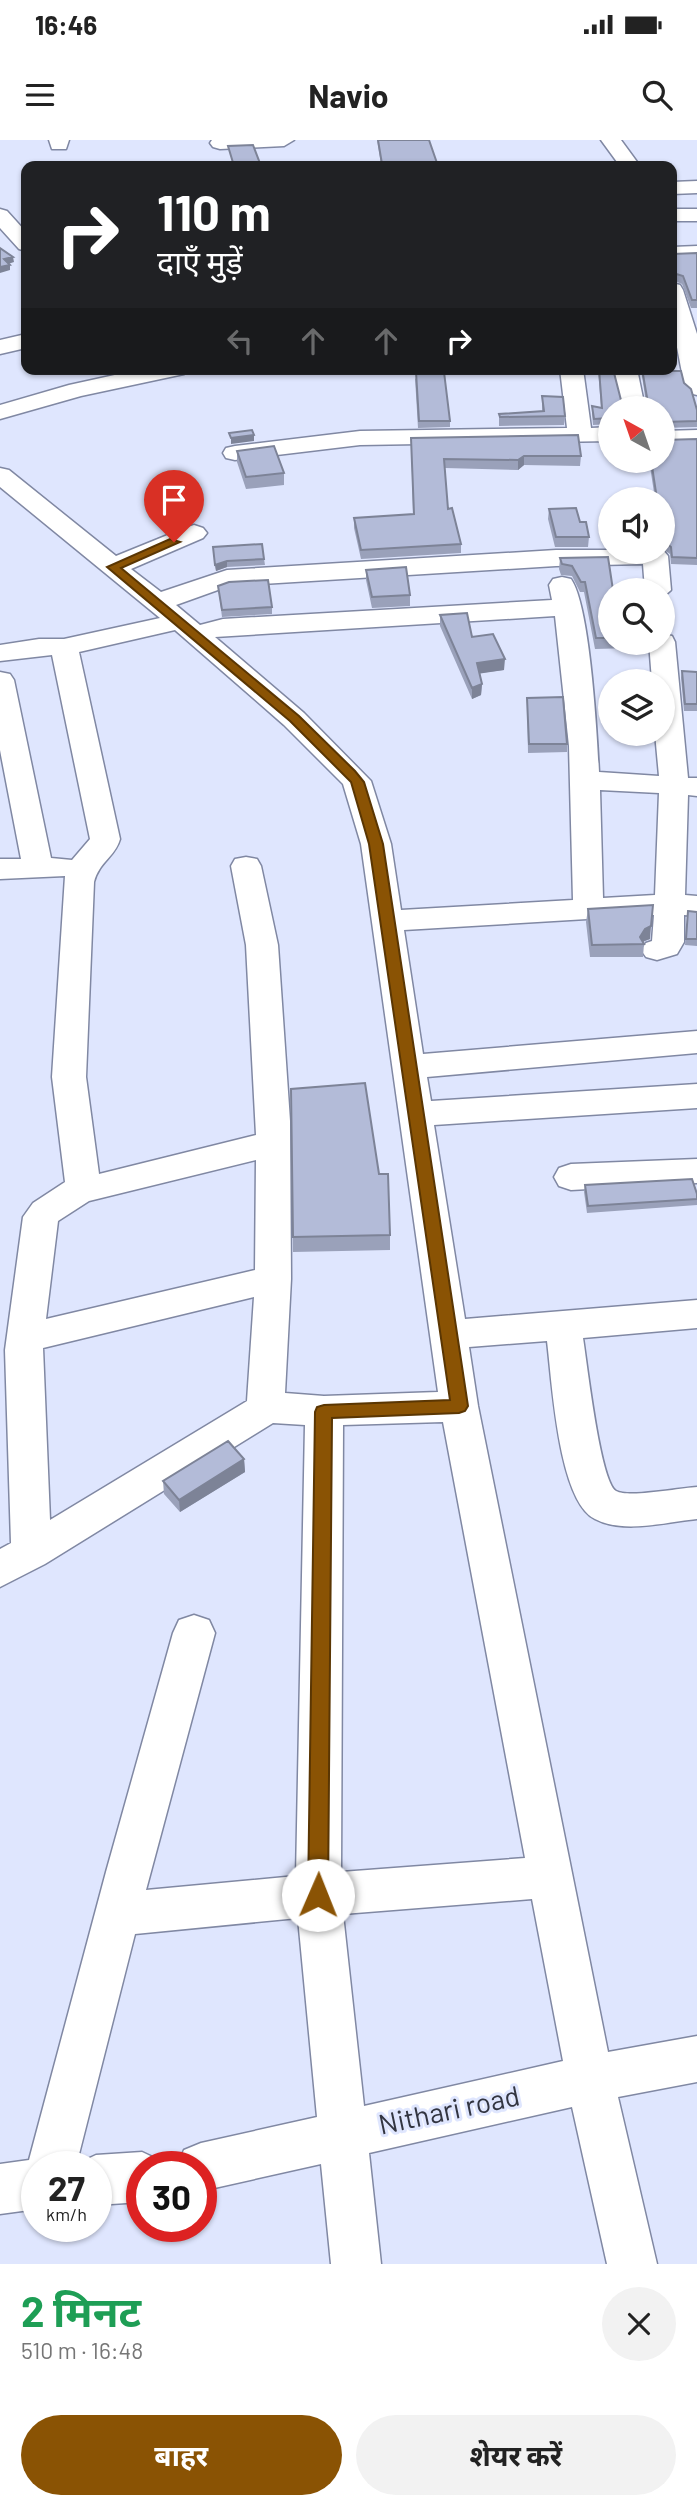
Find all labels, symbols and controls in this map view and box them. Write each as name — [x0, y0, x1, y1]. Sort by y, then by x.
text: 16:46 — [35, 9, 97, 40]
icon: menu — [21, 76, 59, 114]
text: Navio — [308, 76, 389, 114]
icon: search — [638, 76, 676, 114]
text: 110 m — [157, 182, 271, 241]
icon: right — [42, 189, 133, 280]
text: दाएँ मुड़ें — [157, 242, 243, 280]
icon: left — [221, 322, 259, 360]
icon: ahead — [294, 322, 332, 360]
icon: ahead — [367, 322, 405, 360]
icon: right — [440, 322, 478, 360]
north arrow — [598, 396, 676, 472]
map controls — [598, 396, 675, 746]
pin — [144, 470, 204, 542]
icon: arrive — [155, 481, 193, 519]
button: sound — [598, 487, 675, 564]
button: search — [598, 578, 675, 655]
button: layers — [598, 669, 675, 746]
position arrow — [281, 1858, 355, 1932]
street label: Nithari road — [375, 2077, 523, 2141]
speed limit sign: 30 — [126, 2151, 217, 2242]
text: 27 — [48, 2166, 85, 2208]
text: km/h — [46, 2203, 87, 2225]
text: 2 मिनट — [21, 2285, 141, 2335]
button: close — [602, 2287, 676, 2361]
text: 510 m · 16:48 — [21, 2336, 143, 2364]
button: बाहर — [21, 2415, 342, 2495]
button: शेयर करें — [356, 2415, 676, 2495]

